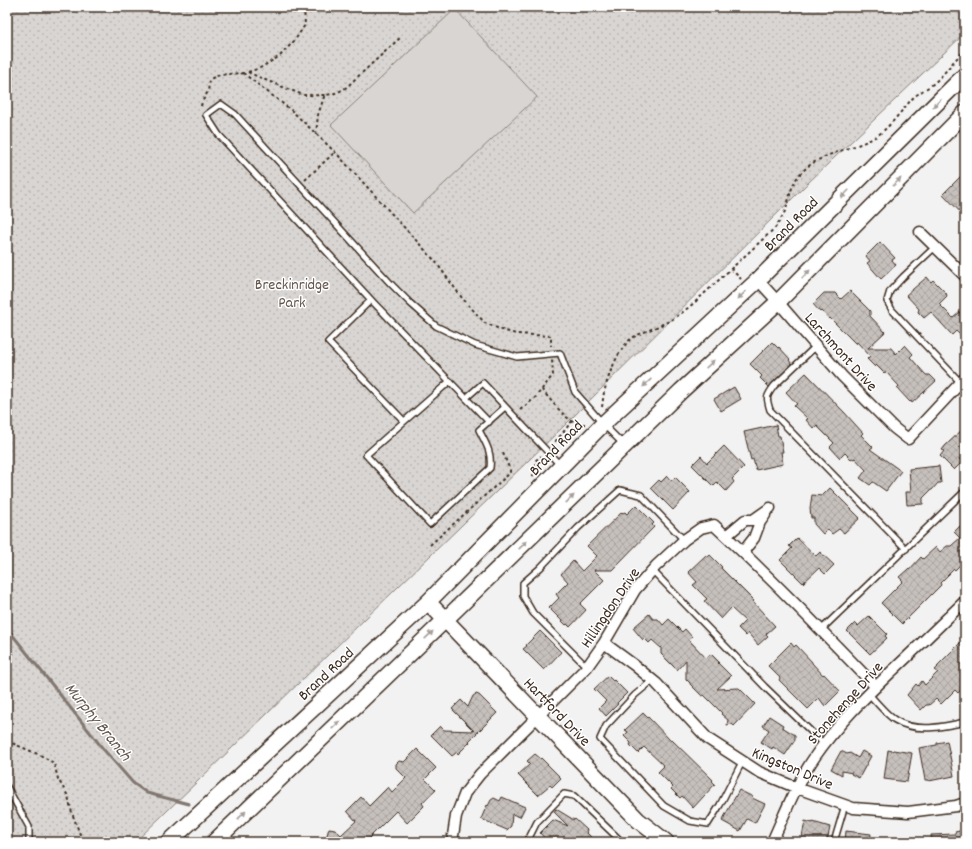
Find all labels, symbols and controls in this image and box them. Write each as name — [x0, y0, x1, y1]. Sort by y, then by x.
one-way arrow — [932, 98, 942, 108]
one-way arrow — [892, 177, 902, 186]
one-way arrow — [840, 189, 850, 199]
street label: Brand Road — [759, 192, 824, 257]
one-way arrow — [801, 269, 810, 279]
park label: Breckinridge Park — [255, 274, 329, 315]
one-way arrow — [737, 290, 747, 300]
street label: Larchmont Drive — [798, 308, 882, 397]
one-way arrow — [705, 360, 715, 369]
one-way arrow — [642, 378, 652, 388]
street label: Brand Road — [524, 416, 589, 482]
one-way arrow — [565, 495, 575, 504]
one-way arrow — [518, 540, 528, 550]
street label: Hillingdon Drive — [576, 564, 646, 653]
one-way arrow — [425, 631, 434, 640]
street label: Brand Road — [293, 643, 360, 707]
street label: Stonehenge Drive — [802, 657, 889, 750]
street label: Hartford Drive — [517, 673, 595, 752]
water label: Murphy Branch — [58, 678, 137, 768]
one-way arrow — [331, 720, 341, 730]
street label: Kingston Drive — [748, 742, 836, 797]
one-way arrow — [237, 810, 247, 820]

